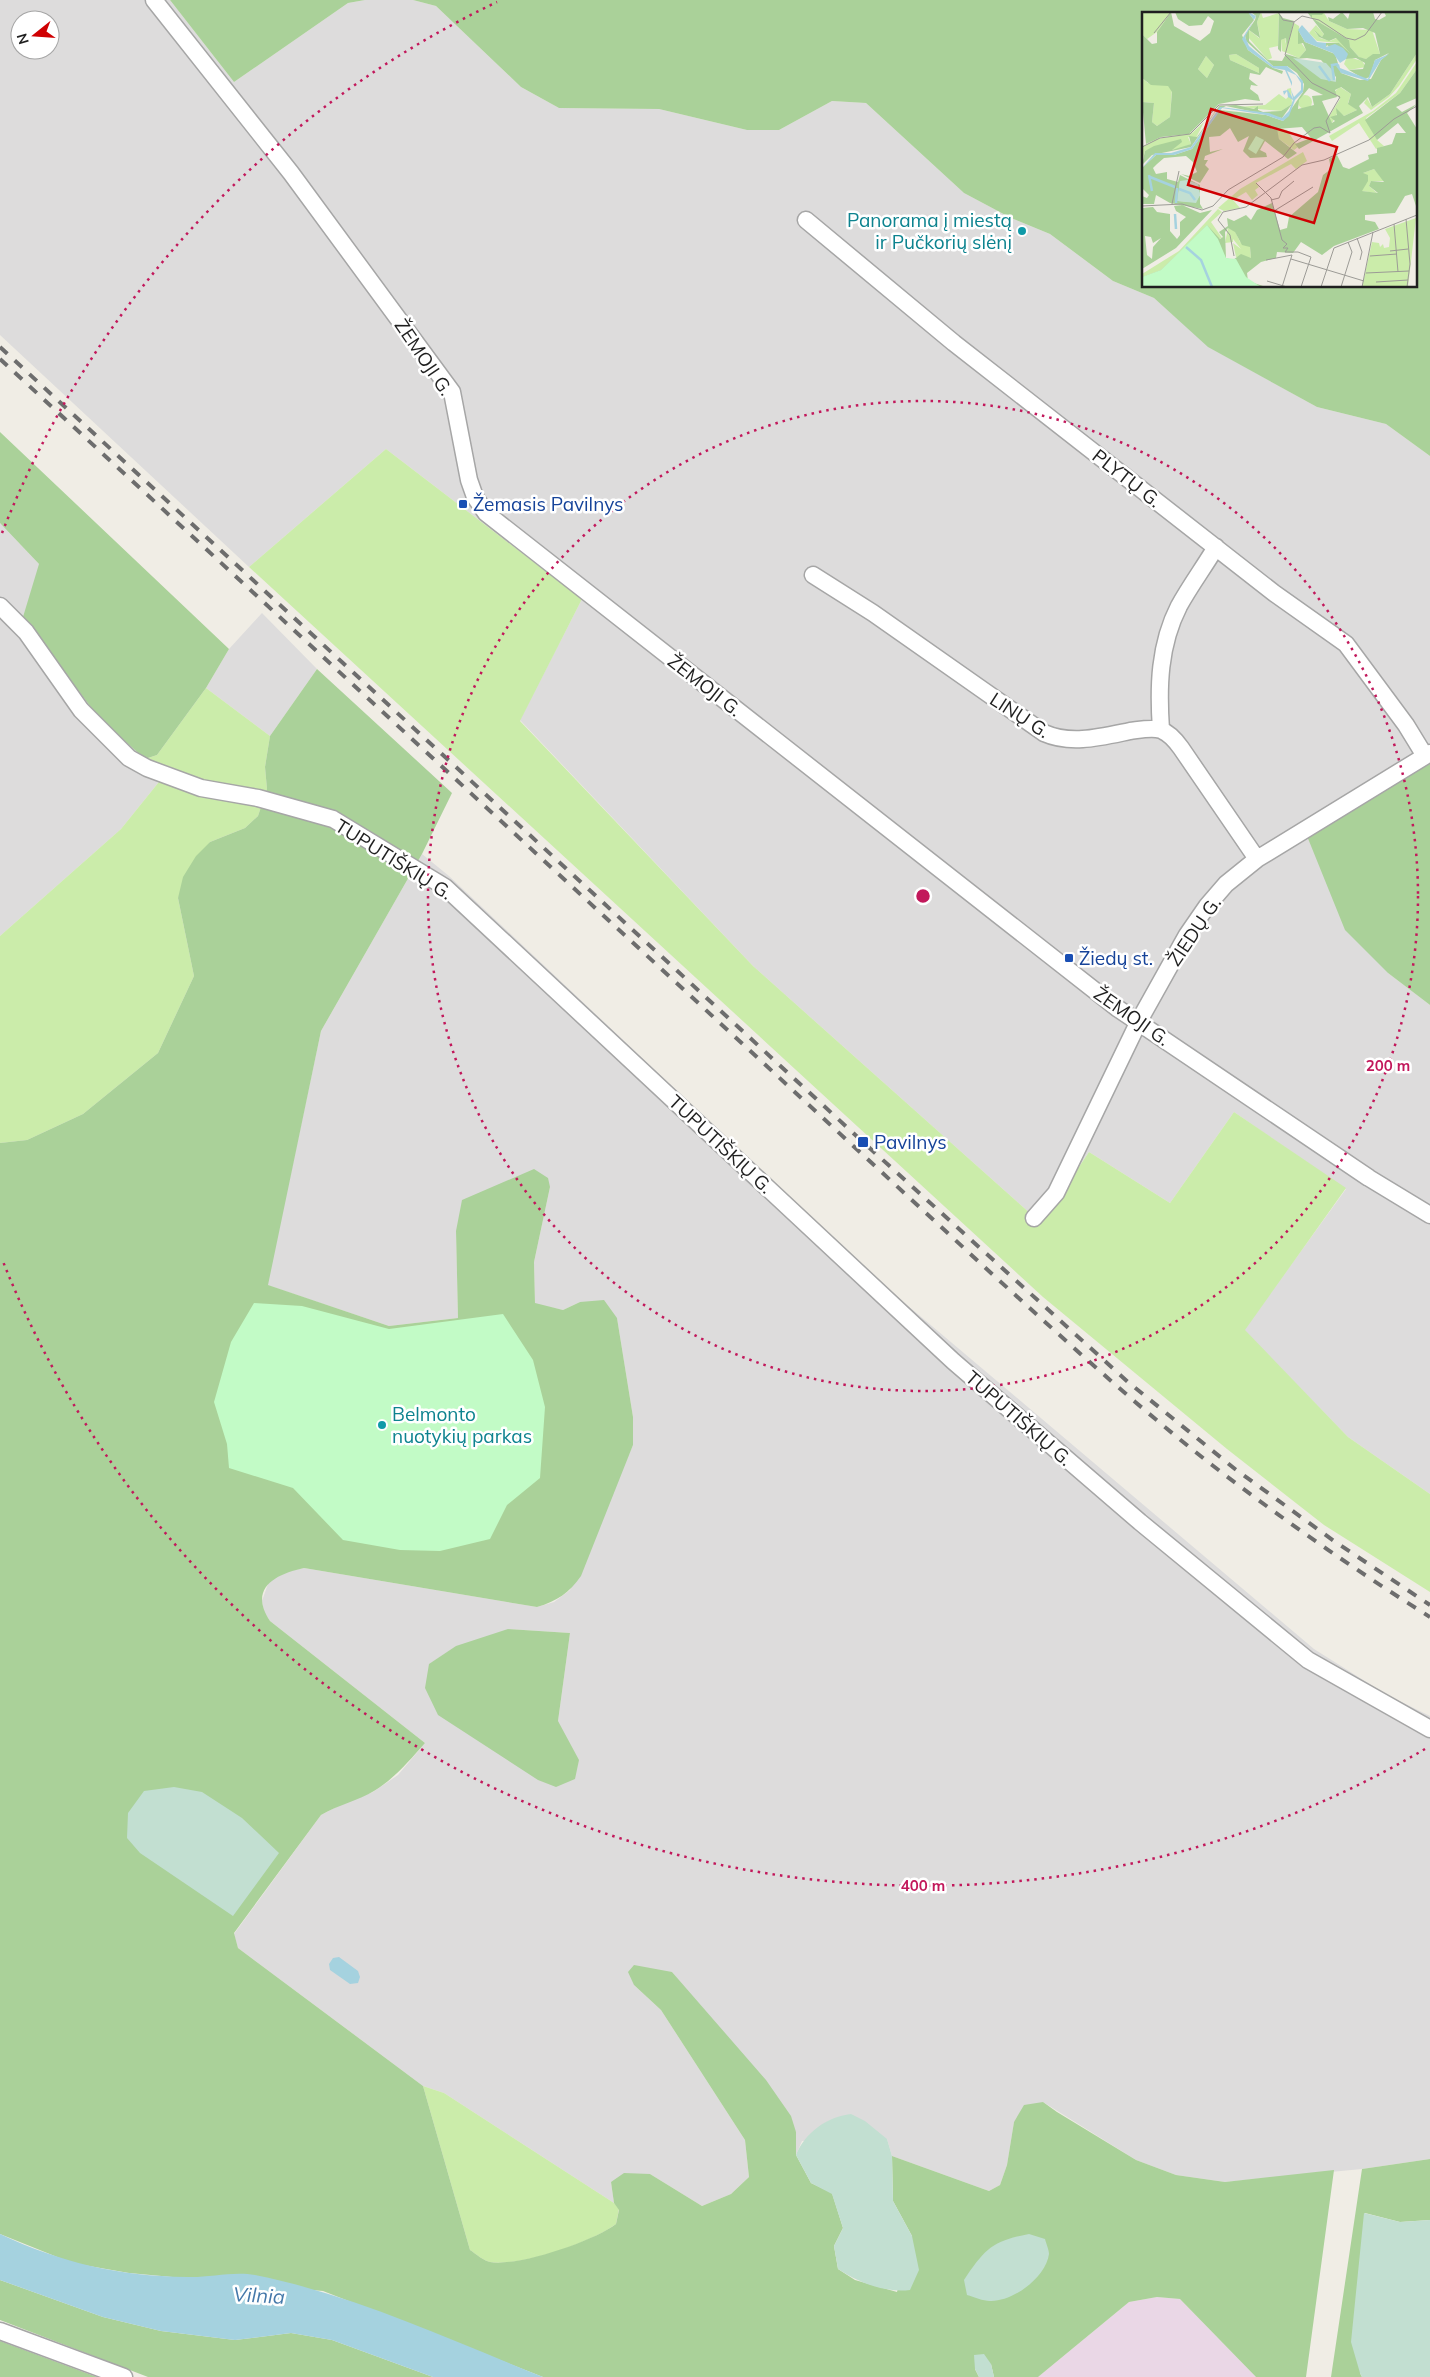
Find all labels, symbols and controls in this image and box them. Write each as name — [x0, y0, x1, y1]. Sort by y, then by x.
north arrow — [10, 10, 60, 60]
inset map — [1142, 12, 1418, 288]
text: N — [12, 31, 33, 46]
place label: Panorama į miestą ir Pučkorių slėnį — [847, 208, 1012, 254]
marker: Panorama į miestą ir Pučkorių slėnį — [1016, 225, 1028, 237]
street label: ŽEMOJI G. — [390, 314, 458, 400]
street label: PLYTŲ G. — [1088, 444, 1166, 512]
place label: Žemasis Pavilnys — [473, 492, 624, 516]
marker: Žemasis Pavilnys — [457, 498, 469, 510]
street label: ŽEMOJI G. — [663, 649, 747, 721]
street label: LINŲ G. — [986, 687, 1054, 743]
street label: TUPUTIŠKIŲ G. — [331, 813, 457, 905]
centre of rings — [914, 887, 932, 905]
street label: ŽIEDŲ G. — [1162, 892, 1226, 970]
place label: Žiedų st. — [1079, 946, 1153, 970]
marker: Žiedų st. — [1063, 952, 1075, 964]
street label: ŽEMOJI G. — [1089, 981, 1175, 1051]
text: 200 m — [1366, 1056, 1410, 1075]
street label: TUPUTIŠKIŲ G. — [664, 1090, 778, 1198]
place label: Pavilnys — [874, 1130, 947, 1154]
marker: Pavilnys — [856, 1135, 870, 1149]
street label: TUPUTIŠKIŲ G. — [961, 1365, 1077, 1471]
place label: Belmonto nuotykių parkas — [392, 1402, 532, 1448]
marker: Belmonto nuotykių parkas — [376, 1419, 388, 1431]
text: 400 m — [901, 1876, 945, 1895]
water label: Vilnia — [232, 2281, 286, 2309]

